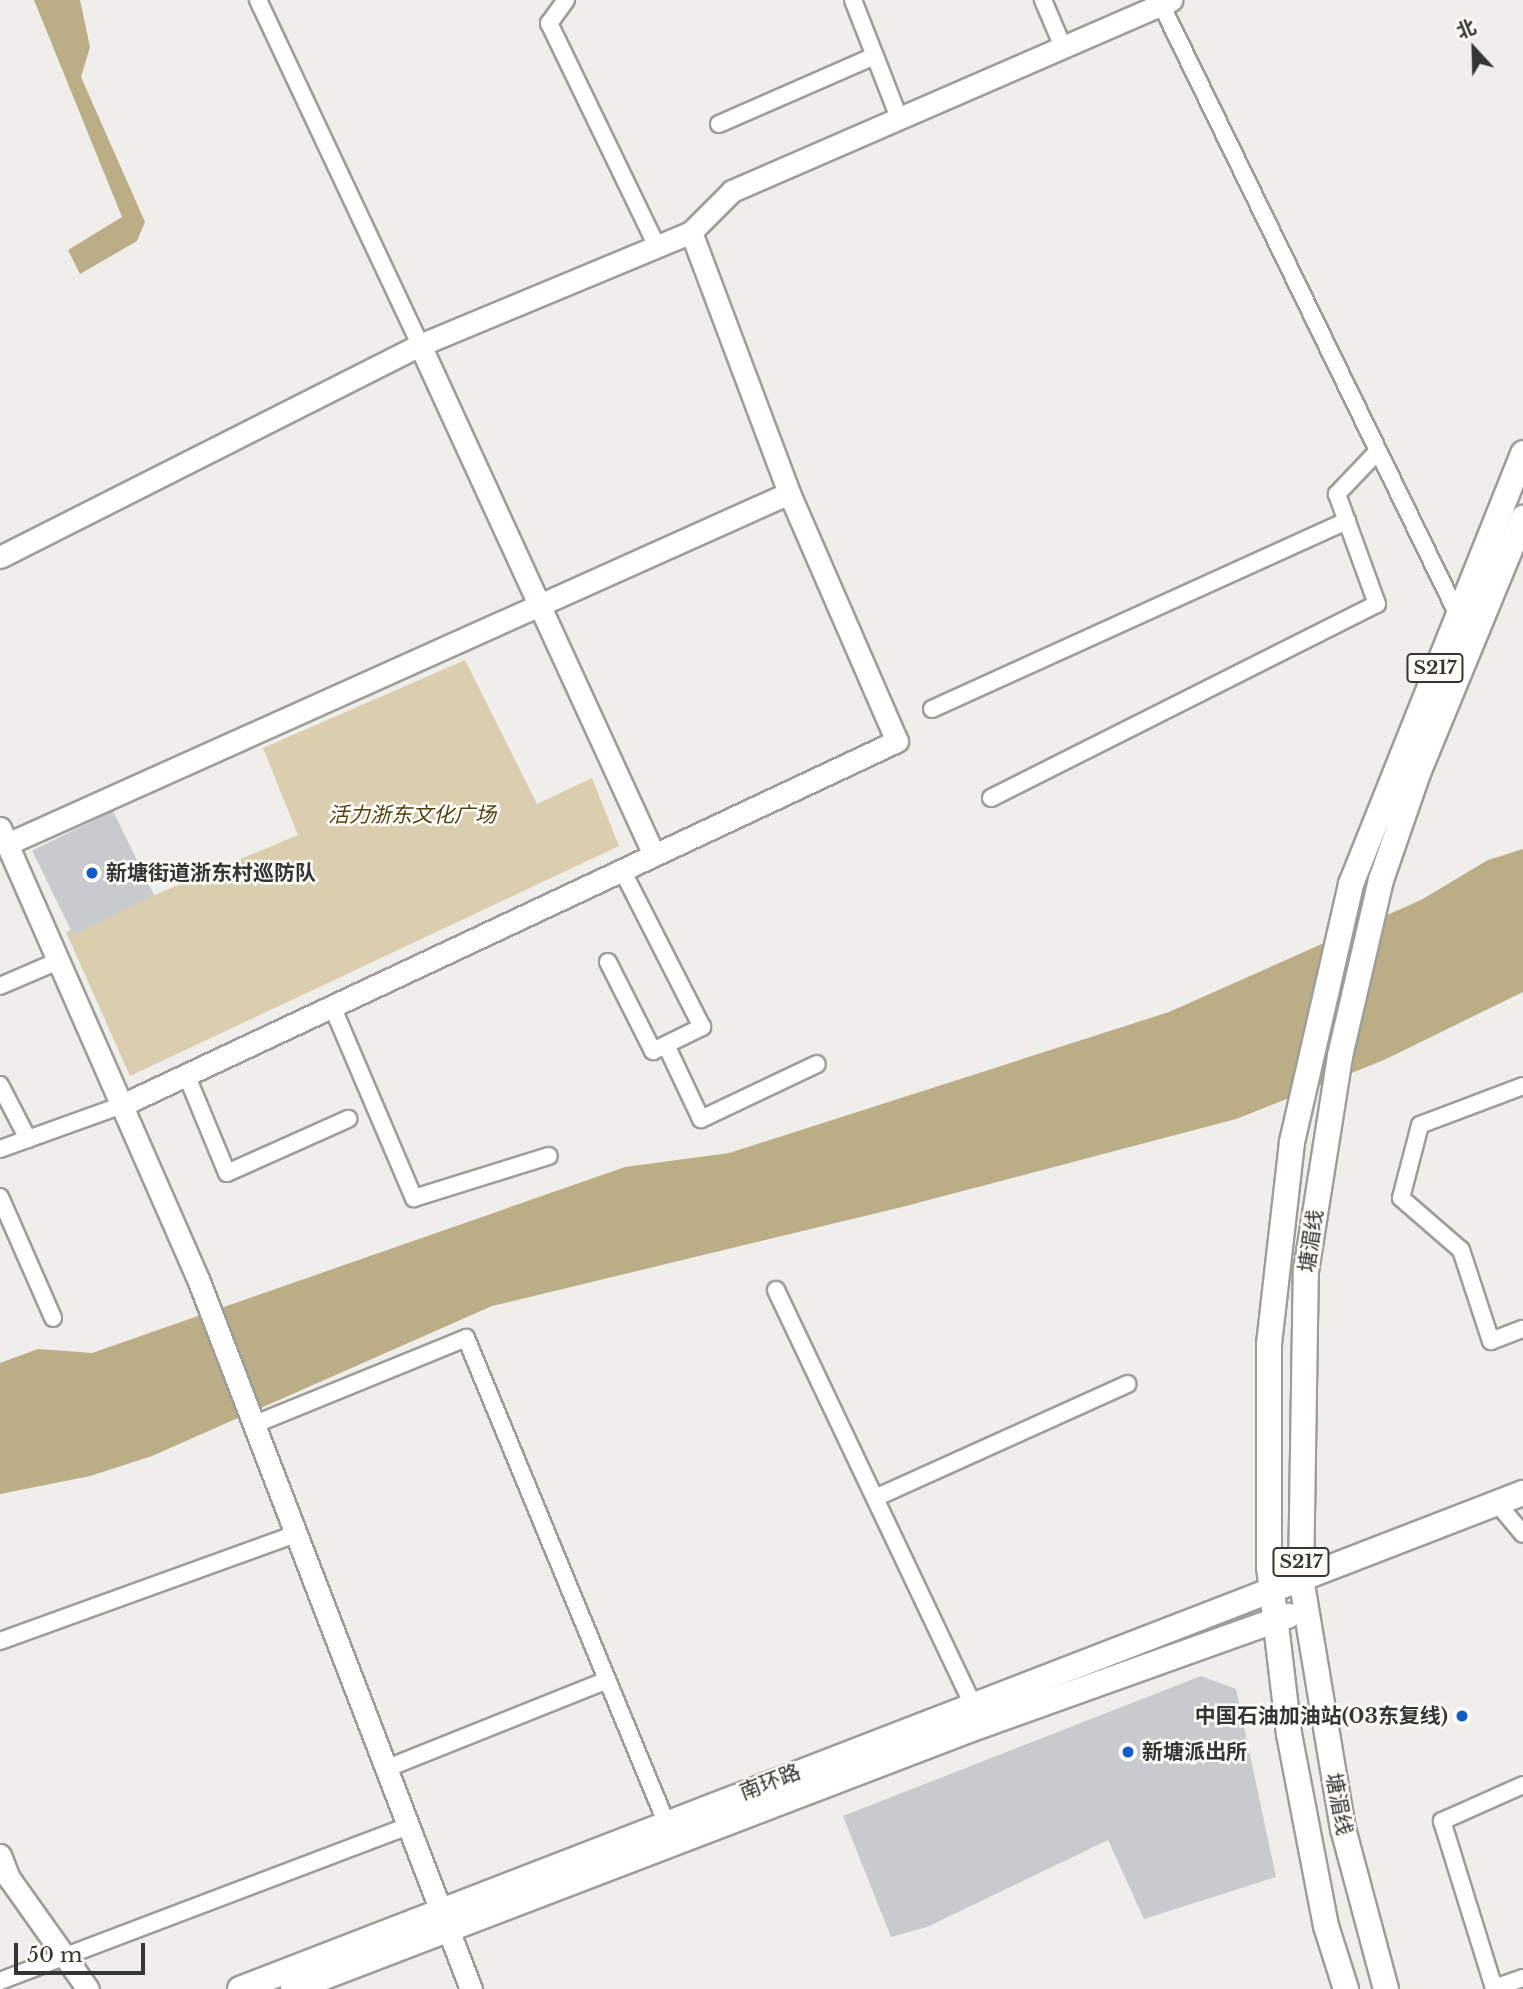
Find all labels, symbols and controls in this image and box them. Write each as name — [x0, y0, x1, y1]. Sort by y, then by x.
north arrow — [1439, 14, 1509, 84]
text: 北 — [1453, 15, 1479, 43]
road number: S217 — [1405, 652, 1465, 684]
park label: 活力浙东文化广场 — [328, 802, 496, 828]
place label: 新塘街道浙东村巡防队 — [106, 860, 316, 886]
marker: 新塘街道浙东村巡防队 — [84, 865, 100, 881]
street label: 塘湄线 — [1294, 1208, 1328, 1274]
road number: S217 — [1271, 1546, 1331, 1578]
place label: 中国石油加油站(03东复线) — [1195, 1703, 1448, 1729]
marker: 中国石油加油站(03东复线) — [1454, 1708, 1470, 1724]
place label: 新塘派出所 — [1142, 1739, 1247, 1765]
marker: 新塘派出所 — [1120, 1744, 1136, 1760]
street label: 南环路 — [736, 1759, 804, 1805]
street label: 塘湄线 — [1321, 1771, 1357, 1837]
scale bar — [18, 1930, 149, 1974]
text: 50 m — [27, 1942, 82, 1968]

